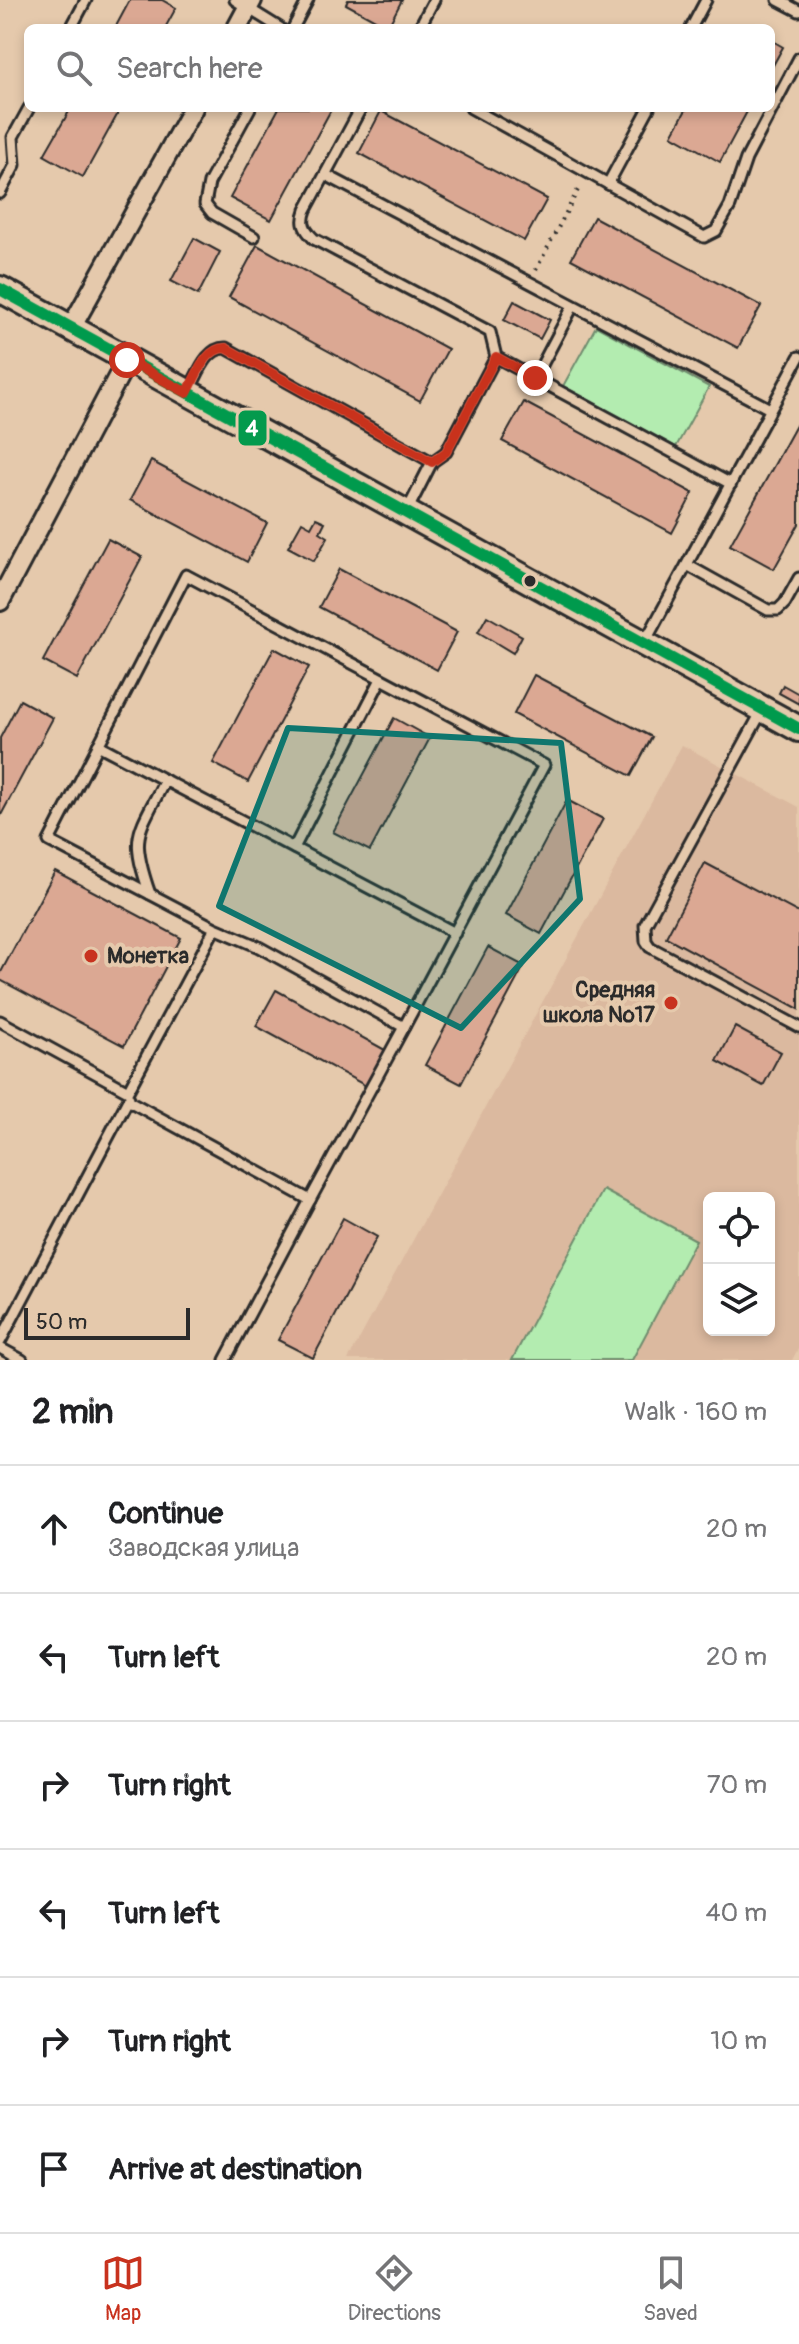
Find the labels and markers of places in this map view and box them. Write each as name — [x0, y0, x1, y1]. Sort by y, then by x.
unlabelled marker — [522, 573, 538, 589]
place label: Монетка — [107, 942, 189, 970]
marker: Монетка — [82, 947, 100, 965]
place label: Средняя школа №17 — [543, 976, 655, 1029]
marker: Средняя школа №17 — [662, 994, 680, 1012]

